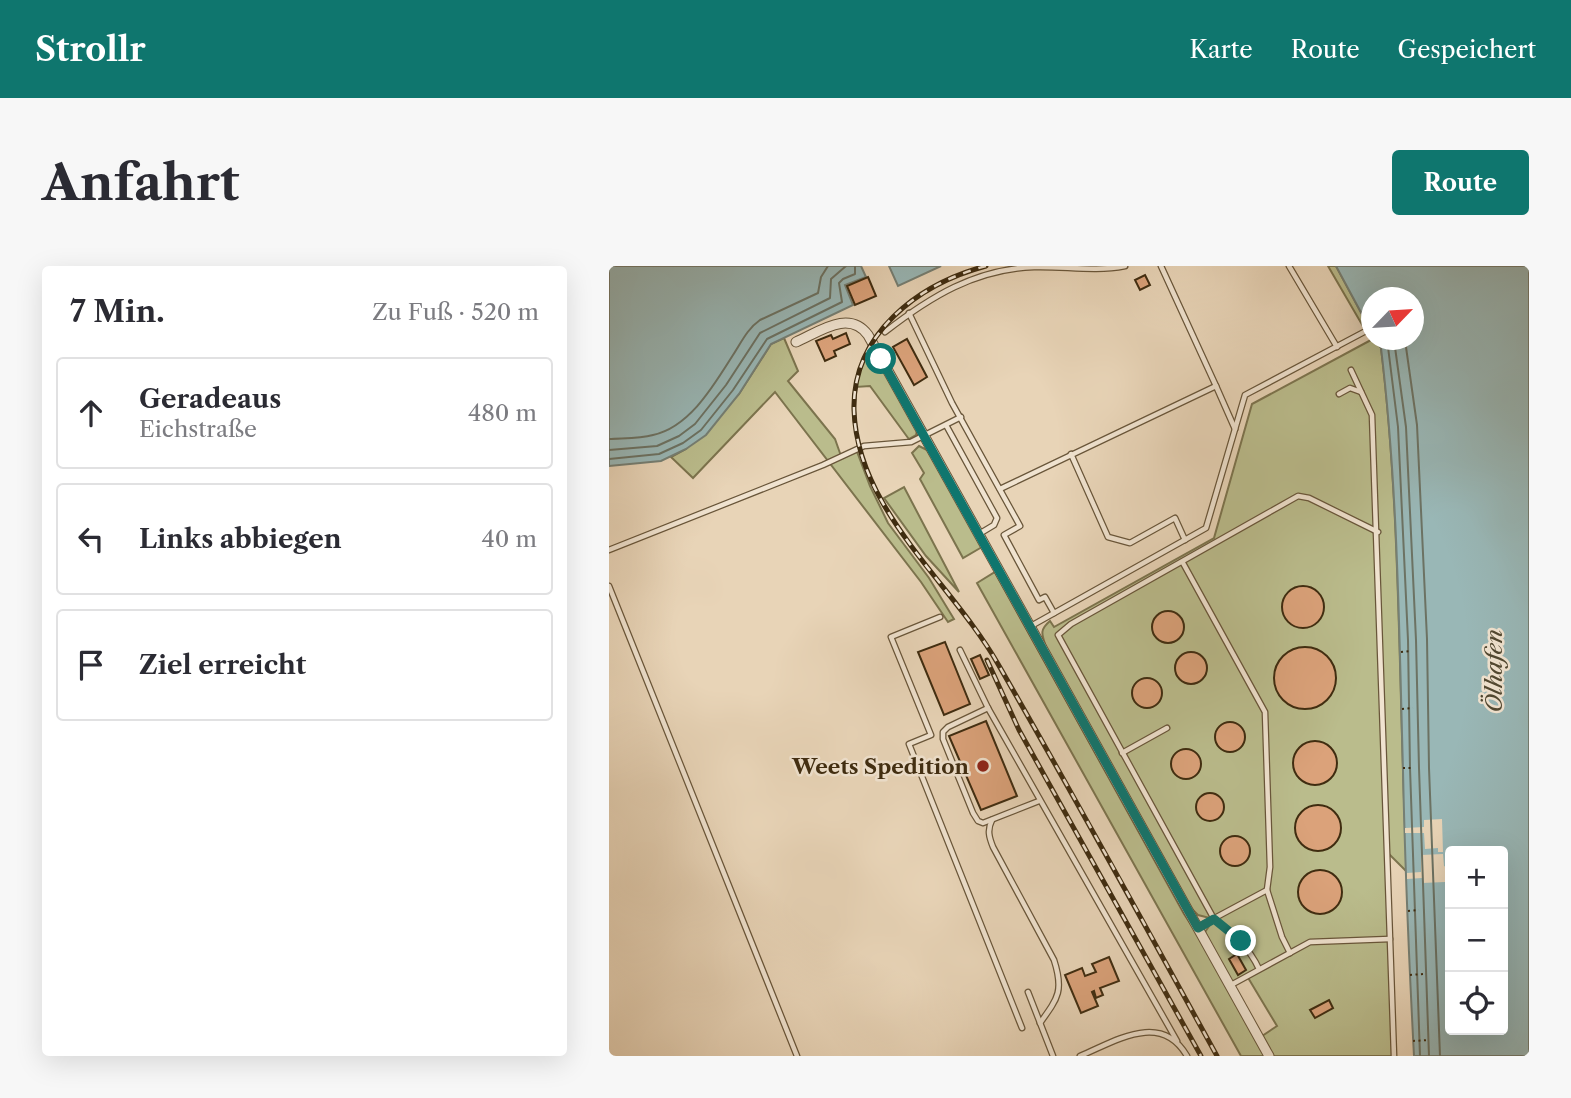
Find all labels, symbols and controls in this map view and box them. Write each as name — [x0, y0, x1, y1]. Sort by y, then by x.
text: Strollr — [35, 29, 146, 70]
text: Karte — [1189, 35, 1253, 64]
text: Route — [1291, 35, 1360, 64]
text: Gespeichert — [1398, 35, 1536, 64]
button: Route — [1392, 150, 1529, 215]
text: Anfahrt — [42, 152, 240, 213]
north arrow — [1361, 287, 1424, 350]
text: 7 Min. — [70, 293, 165, 330]
text: Zu Fuß · 520 m — [372, 298, 539, 326]
route start — [865, 343, 896, 374]
text: Geradeaus — [139, 383, 281, 415]
icon: ahead — [72, 394, 110, 432]
text: 480 m — [468, 399, 537, 427]
text: Eichstraße — [139, 415, 257, 443]
icon: left — [72, 520, 110, 558]
text: Links abbiegen — [139, 523, 342, 555]
text: 40 m — [482, 525, 537, 553]
water label: Ölhafen — [1480, 629, 1508, 713]
icon: arrive — [72, 646, 110, 684]
text: Ziel erreicht — [139, 649, 306, 681]
place label: Weets Spedition — [791, 754, 970, 779]
marker: Weets Spedition — [975, 758, 991, 774]
map controls — [1445, 846, 1508, 1035]
button: + — [1445, 846, 1508, 909]
button: − — [1445, 909, 1508, 972]
route end — [1225, 925, 1256, 956]
button: locate — [1445, 972, 1508, 1035]

